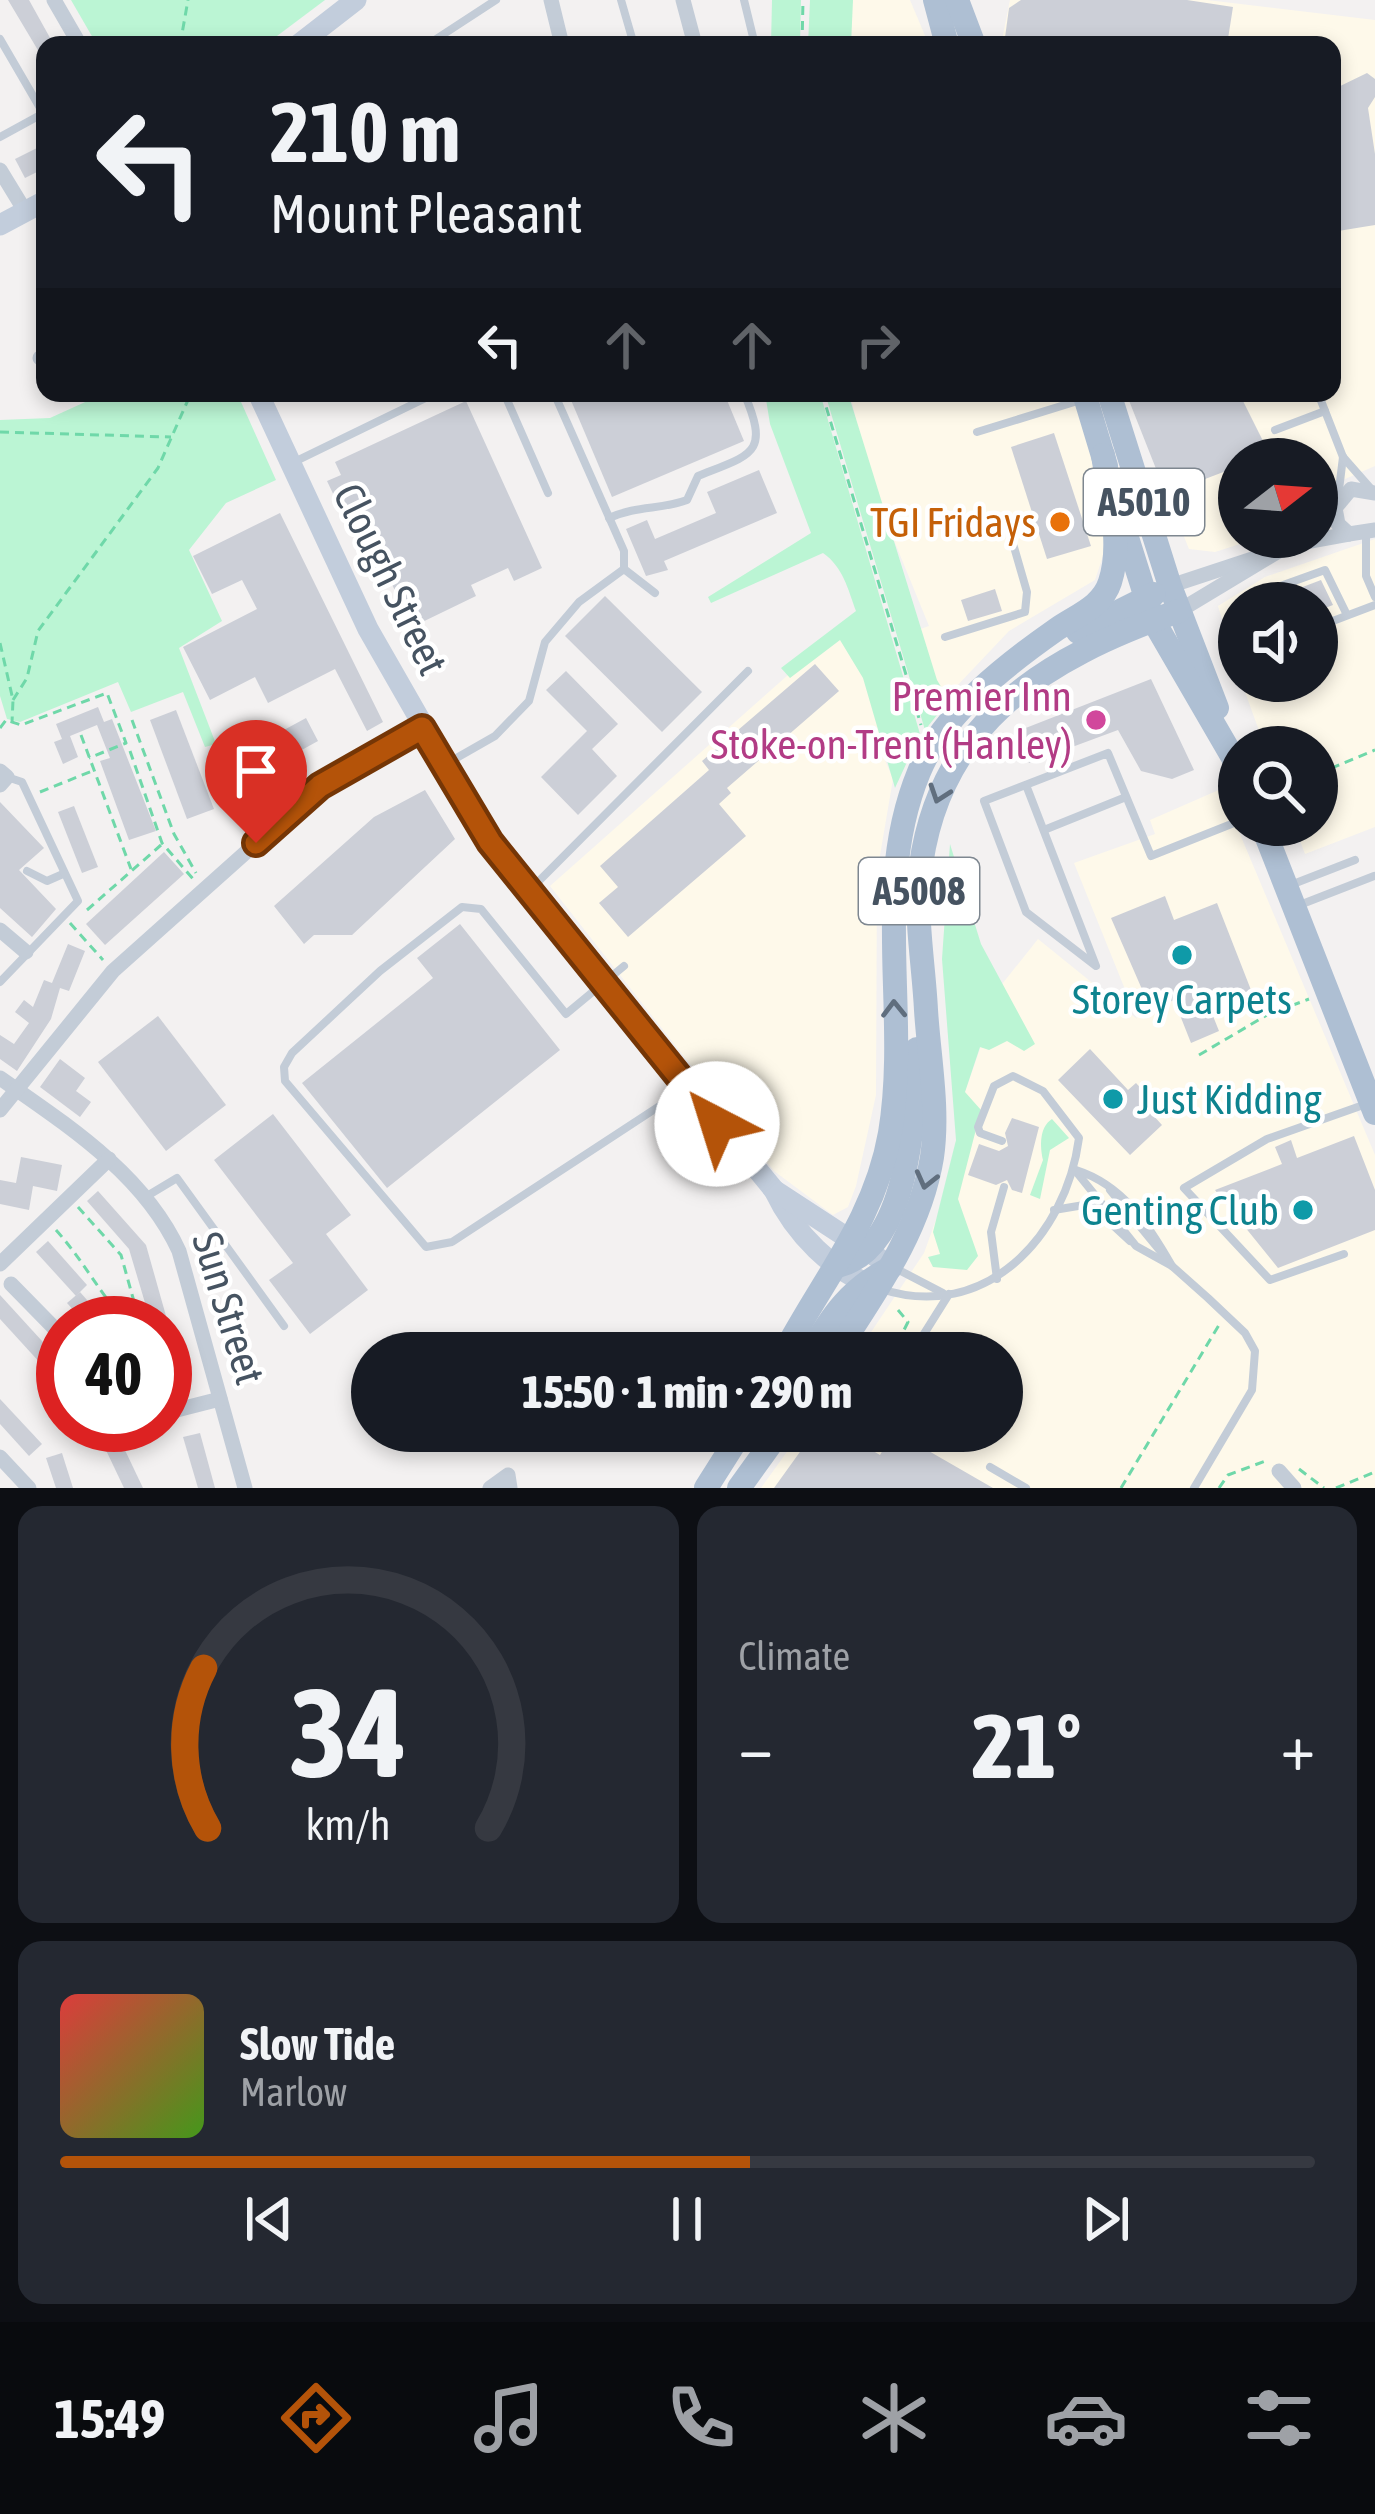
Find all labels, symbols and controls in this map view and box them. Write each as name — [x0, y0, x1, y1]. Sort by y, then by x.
icon: left — [72, 84, 228, 240]
text: 210 m — [270, 84, 460, 180]
text: Mount Pleasant — [270, 183, 583, 244]
icon: left — [467, 312, 533, 378]
icon: ahead — [593, 312, 659, 378]
icon: ahead — [719, 312, 785, 378]
icon: right — [845, 312, 911, 378]
north arrow — [1218, 438, 1338, 558]
map controls — [1218, 438, 1338, 846]
road number: A5010 — [1084, 469, 1204, 535]
street label: Clough Street — [324, 476, 458, 682]
place label: TGI Fridays — [870, 498, 1036, 546]
marker: TGI Fridays — [1047, 509, 1073, 535]
button: sound — [1218, 582, 1338, 702]
place label: Premier Inn Stoke-on-Trent (Hanley) — [711, 672, 1072, 768]
marker: Premier Inn Stoke-on-Trent (Hanley) — [1083, 707, 1109, 733]
pin — [205, 720, 307, 843]
button: search — [1218, 726, 1338, 846]
icon: arrive — [223, 738, 289, 804]
one-way arrow — [929, 783, 953, 804]
road number: A5008 — [859, 858, 979, 924]
marker: Storey Carpets — [1169, 942, 1195, 968]
place label: Storey Carpets — [1072, 975, 1292, 1023]
one-way arrow — [881, 999, 907, 1017]
position arrow — [654, 1061, 780, 1187]
place label: Just Kidding — [1137, 1075, 1322, 1123]
marker: Just Kidding — [1100, 1086, 1126, 1112]
one-way arrow — [915, 1170, 940, 1190]
place label: Genting Club — [1081, 1186, 1279, 1234]
marker: Genting Club — [1290, 1197, 1316, 1223]
street label: Sun Street — [183, 1226, 275, 1390]
speed limit sign: 40 — [36, 1296, 192, 1452]
text: 15:50 · 1 min · 290 m — [522, 1366, 852, 1418]
text: Climate — [739, 1634, 850, 1678]
text: 34 — [290, 1660, 407, 1803]
text: 21° — [972, 1694, 1081, 1797]
text: − — [739, 1708, 773, 1784]
text: + — [1281, 1708, 1315, 1784]
text: km/h — [306, 1799, 391, 1848]
text: Slow Tide — [240, 2018, 395, 2070]
text: Marlow — [240, 2070, 347, 2114]
icon: previous — [236, 2186, 302, 2252]
icon: pause — [654, 2186, 720, 2252]
icon: next — [1073, 2186, 1139, 2252]
icon: directions — [274, 2376, 358, 2460]
icon: music — [467, 2376, 551, 2460]
icon: phone — [659, 2376, 743, 2460]
icon: climate — [852, 2376, 936, 2460]
icon: car — [1044, 2376, 1128, 2460]
icon: filters — [1237, 2376, 1321, 2460]
text: 15:49 — [54, 2388, 165, 2449]

